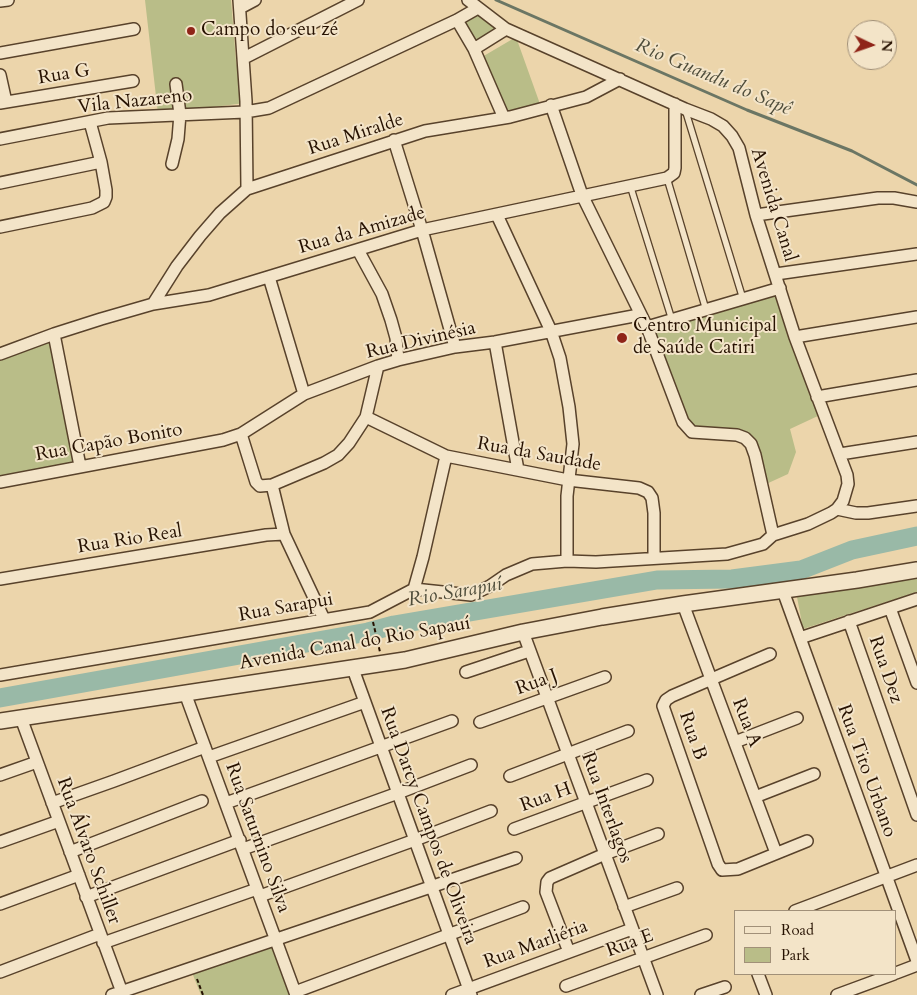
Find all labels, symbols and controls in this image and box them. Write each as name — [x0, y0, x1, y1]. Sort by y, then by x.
place label: Campo do seu zé — [201, 20, 338, 42]
north arrow — [847, 20, 897, 70]
marker: Campo do seu zé — [185, 25, 197, 37]
water label: Rio Guandu do Sapê — [631, 34, 795, 122]
text: N — [877, 39, 896, 52]
street label: Rua G — [37, 60, 91, 90]
street label: Vila Nazareno — [77, 85, 193, 119]
street label: Rua Miralde — [305, 109, 407, 161]
street label: Avenida Canal — [745, 145, 801, 265]
street label: Rua da Amizade — [296, 202, 428, 260]
place label: Centro Municipal de Saúde Catiri — [633, 316, 777, 360]
street label: Rua Divinésia — [364, 317, 478, 365]
marker: Centro Municipal de Saúde Catiri — [615, 331, 629, 345]
street label: Rua Capão Bonito — [34, 419, 184, 467]
street label: Rua da Saudade — [475, 433, 603, 477]
street label: Rua Rio Real — [76, 520, 184, 560]
water label: Rio Sarapuí — [406, 573, 504, 613]
street label: Rua Sarapui — [237, 588, 335, 628]
street label: Avenida Canal do Rio Sapauí — [238, 612, 472, 676]
street label: Rua Dez — [863, 633, 907, 707]
street label: Rua J — [513, 665, 561, 701]
street label: Rua A — [726, 695, 766, 751]
street label: Rua Tito Urbano — [831, 702, 901, 840]
street label: Rua Darcy Campos de Oliveira — [374, 704, 482, 948]
street label: Rua B — [673, 709, 711, 763]
street label: Rua Interlagos — [575, 750, 637, 866]
street label: Rua Saturnino Silva — [219, 760, 295, 916]
street label: Rua Álvaro Schiller — [51, 774, 125, 928]
street label: Rua H — [517, 778, 575, 818]
legend — [734, 910, 897, 975]
street label: Rua Marliéria — [481, 916, 591, 974]
text: Road — [781, 920, 814, 940]
street label: Rua E — [603, 925, 657, 963]
text: Park — [781, 945, 810, 965]

